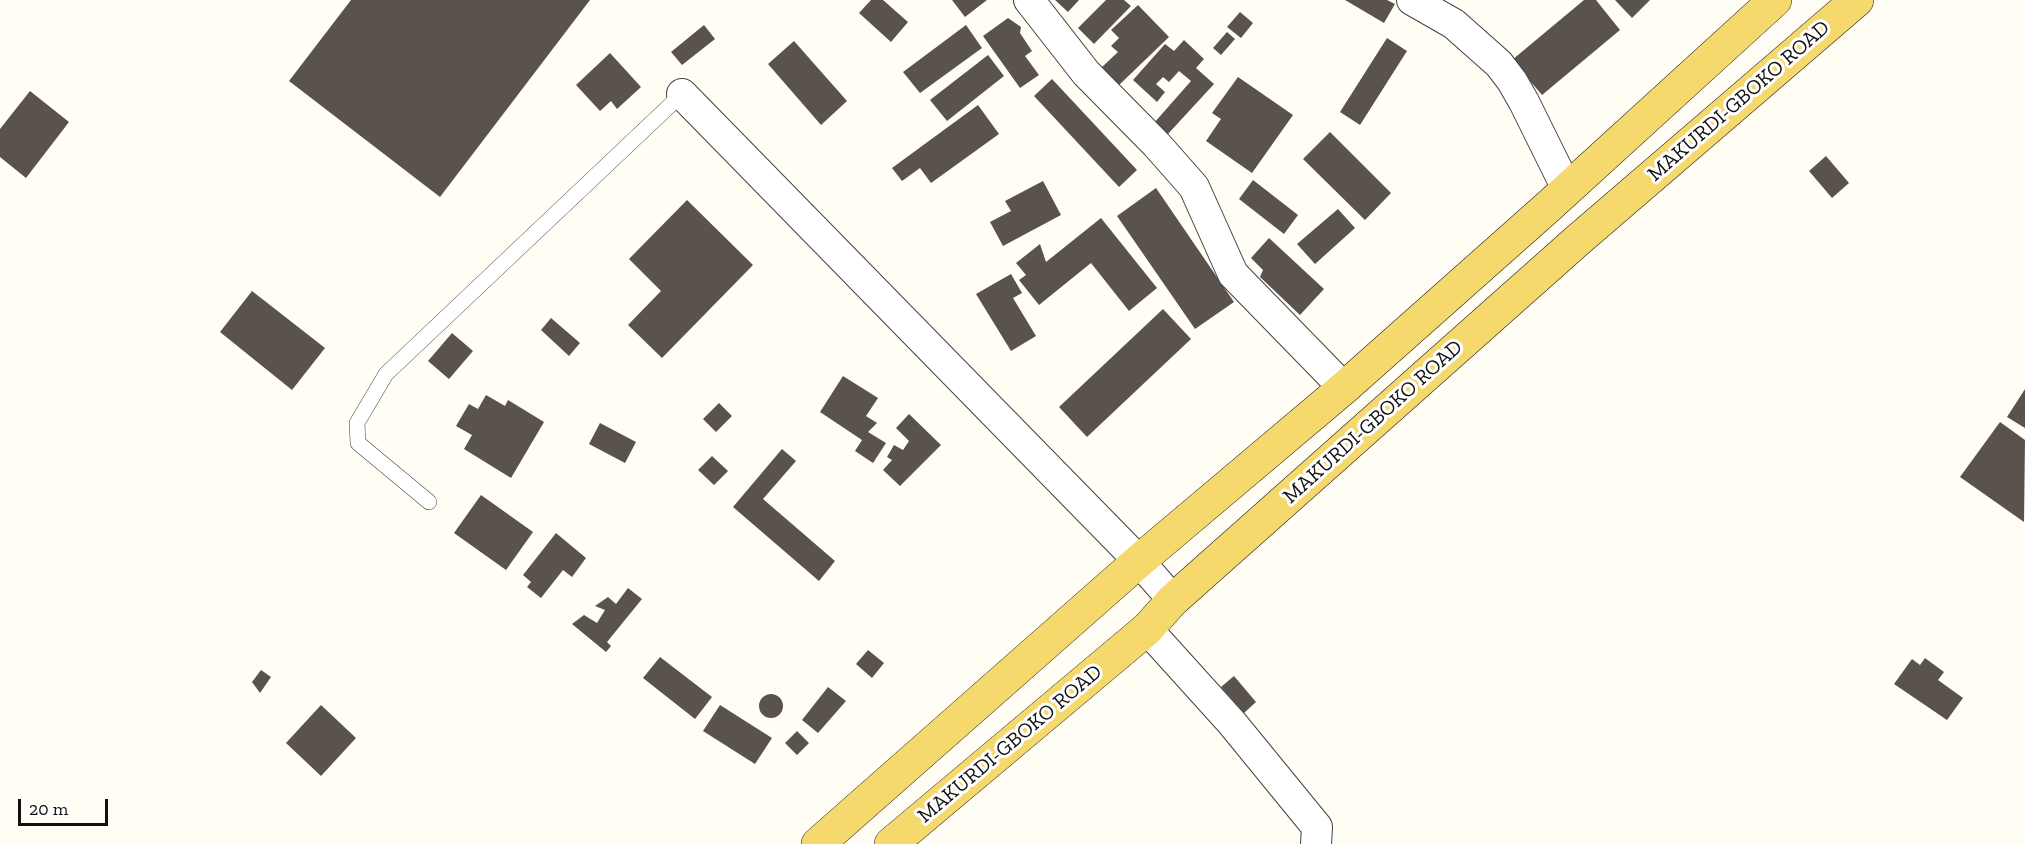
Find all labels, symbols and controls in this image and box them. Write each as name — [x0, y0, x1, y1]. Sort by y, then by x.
street label: MAKURDI-GBOKO ROAD — [1643, 15, 1835, 187]
street label: MAKURDI-GBOKO ROAD — [1278, 335, 1468, 509]
street label: MAKURDI-GBOKO ROAD — [913, 660, 1107, 828]
scale bar — [21, 787, 111, 825]
text: 20 m — [29, 798, 68, 820]

